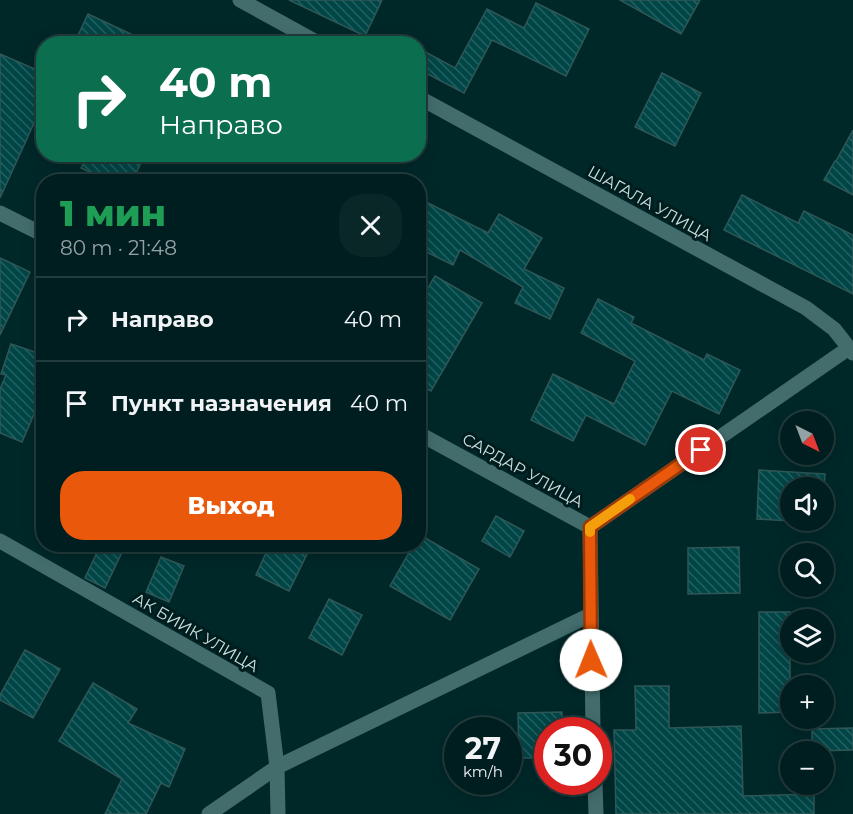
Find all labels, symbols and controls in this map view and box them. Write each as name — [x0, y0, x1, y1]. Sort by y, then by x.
text: 40 m — [159, 56, 272, 108]
icon: right — [60, 60, 138, 138]
text: Направо — [159, 108, 283, 141]
street label: ШАГАЛА УЛИЦА — [585, 162, 715, 245]
text: 1 мин — [60, 191, 166, 235]
button: close — [339, 194, 402, 257]
text: 80 m · 21:48 — [60, 236, 177, 260]
icon: right — [60, 303, 93, 336]
text: Направо — [111, 306, 214, 333]
text: 40 m — [344, 306, 402, 333]
icon: arrive — [60, 387, 93, 420]
text: Пункт назначения — [111, 390, 332, 417]
text: 40 m — [350, 390, 408, 417]
north arrow — [780, 411, 834, 465]
map controls — [780, 411, 834, 795]
pin — [675, 424, 726, 475]
street label: САРДАР УЛИЦА — [459, 429, 587, 512]
icon: arrive — [684, 433, 717, 466]
button: Выход — [60, 471, 402, 540]
button: sound — [780, 477, 834, 531]
button: search — [780, 543, 834, 597]
street label: АК БИИК УЛИЦА — [129, 589, 262, 676]
button: layers — [780, 609, 834, 663]
position arrow — [559, 628, 623, 692]
button: + — [780, 675, 834, 729]
speed limit sign: 30 — [534, 717, 612, 795]
text: 27 — [465, 730, 501, 767]
button: − — [780, 741, 834, 795]
text: km/h — [463, 762, 503, 781]

